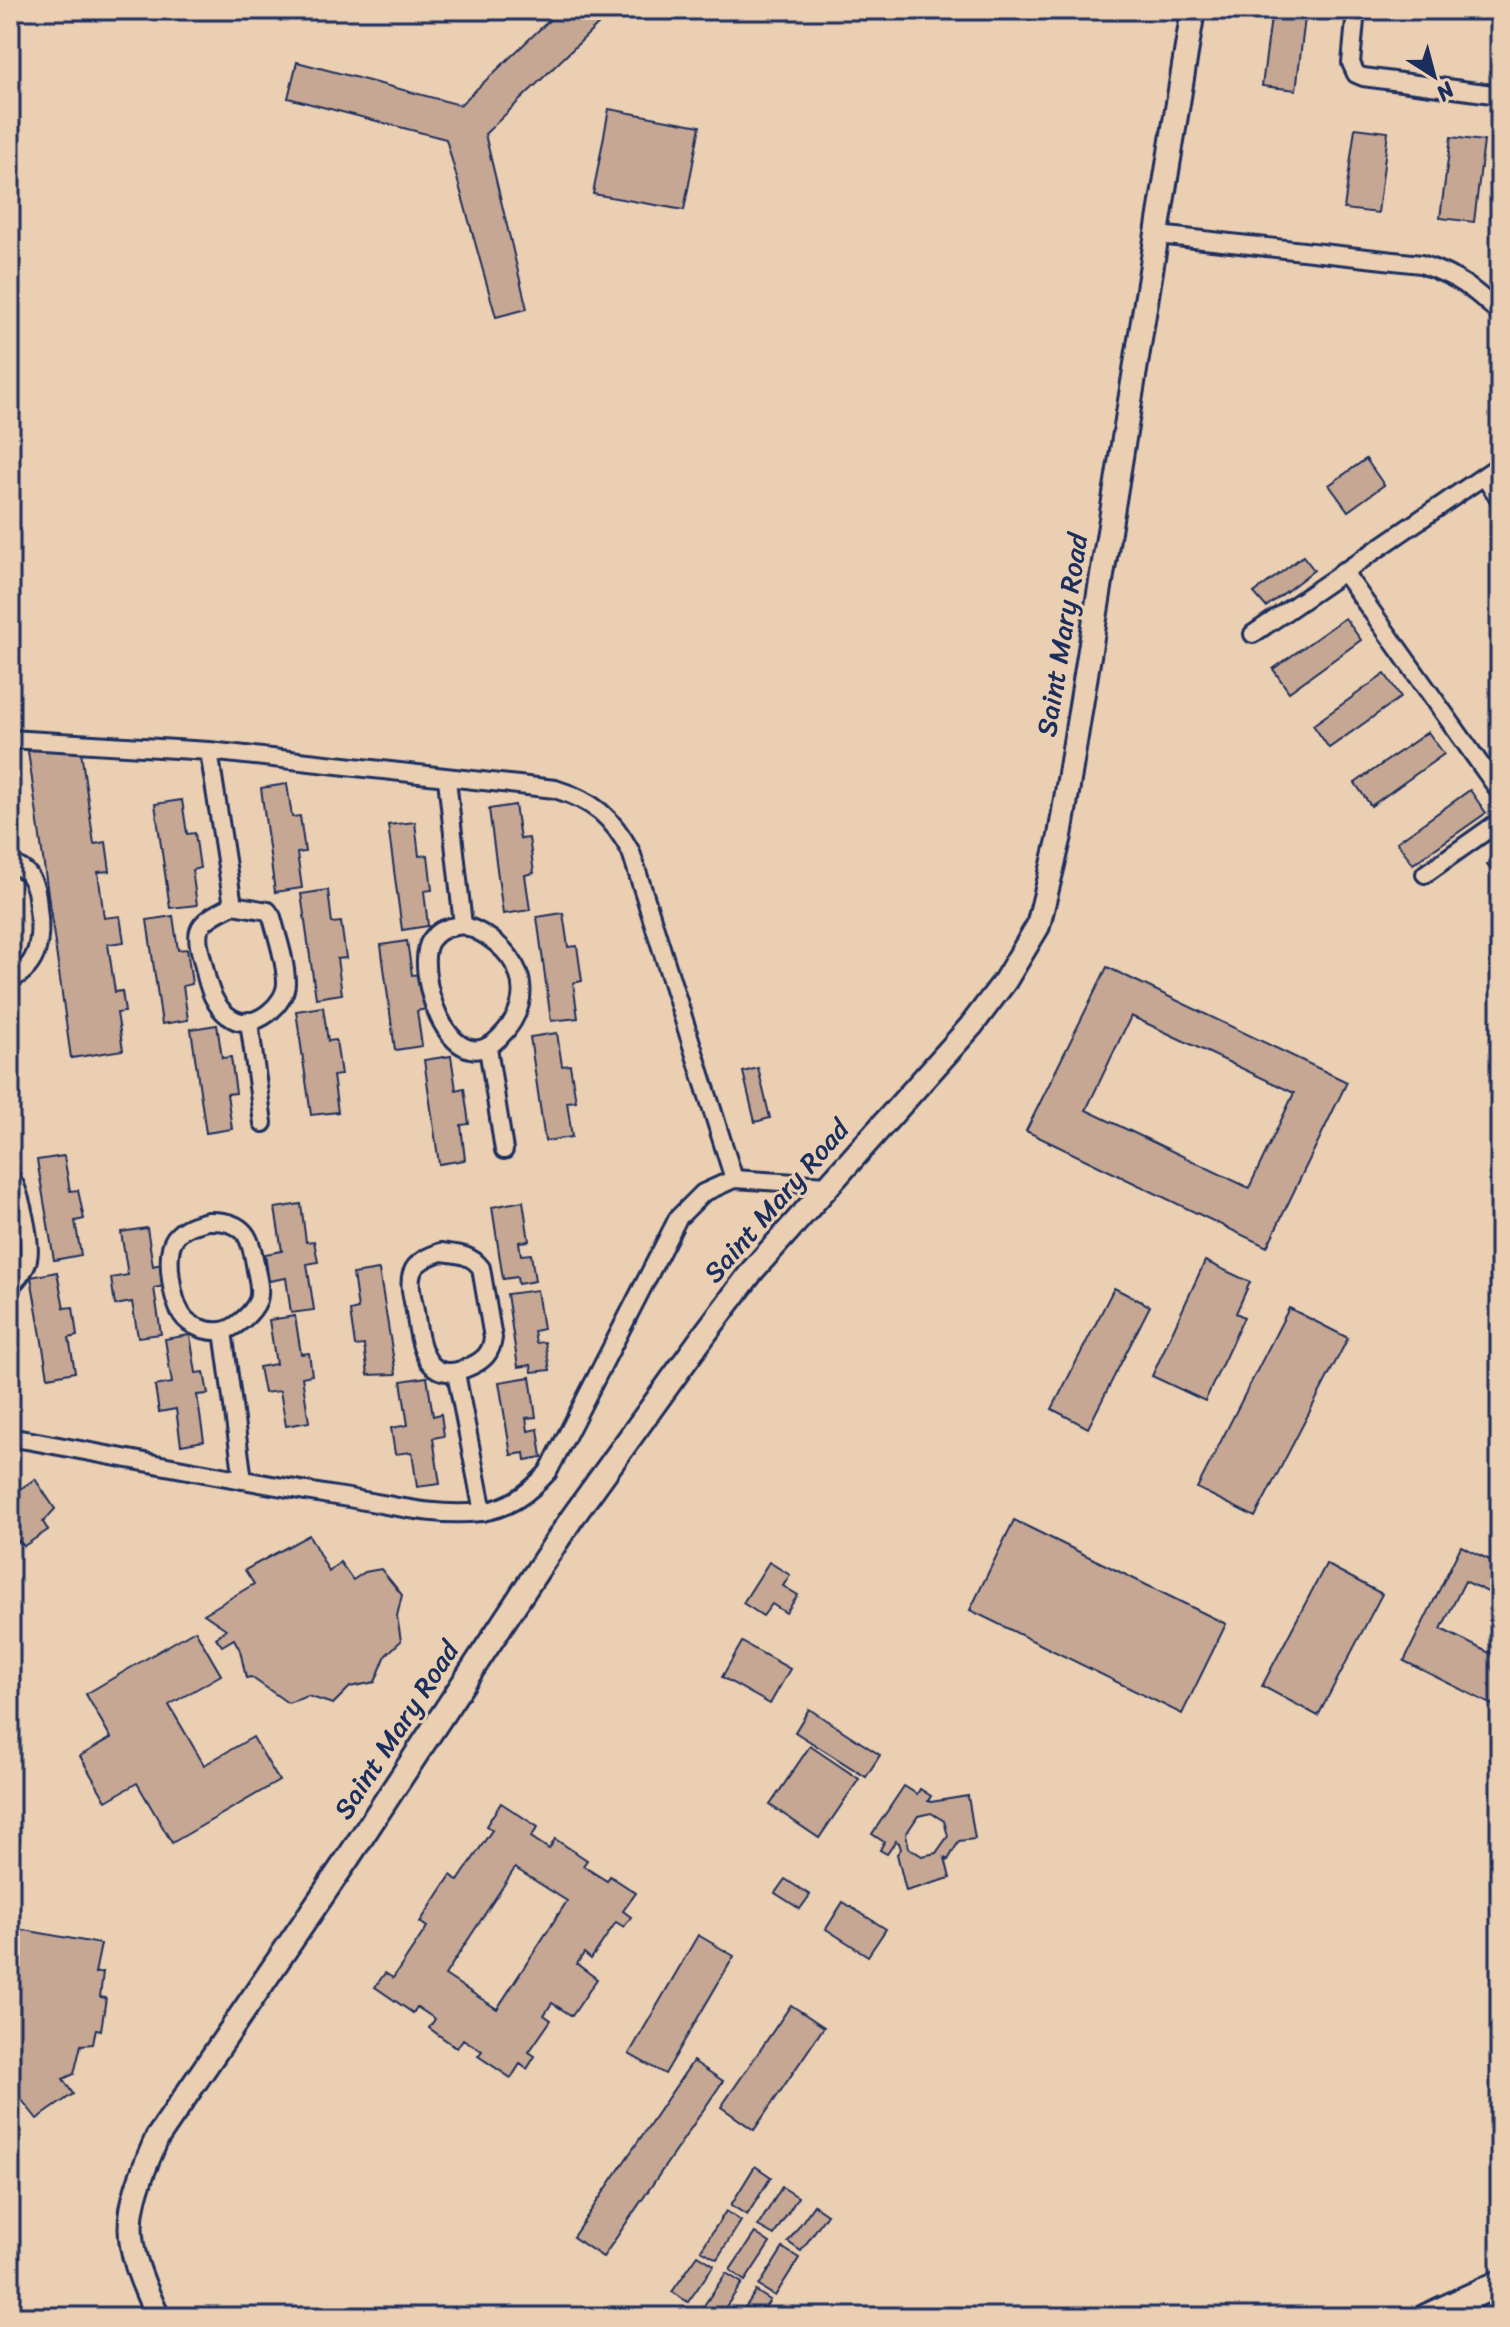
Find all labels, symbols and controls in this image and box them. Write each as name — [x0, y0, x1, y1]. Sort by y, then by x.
north arrow — [1394, 36, 1474, 116]
text: N — [1427, 71, 1464, 112]
street label: Saint Mary Road — [1022, 528, 1103, 740]
street label: Saint Mary Road — [690, 1106, 863, 1294]
street label: Saint Mary Road — [320, 1629, 474, 1829]

